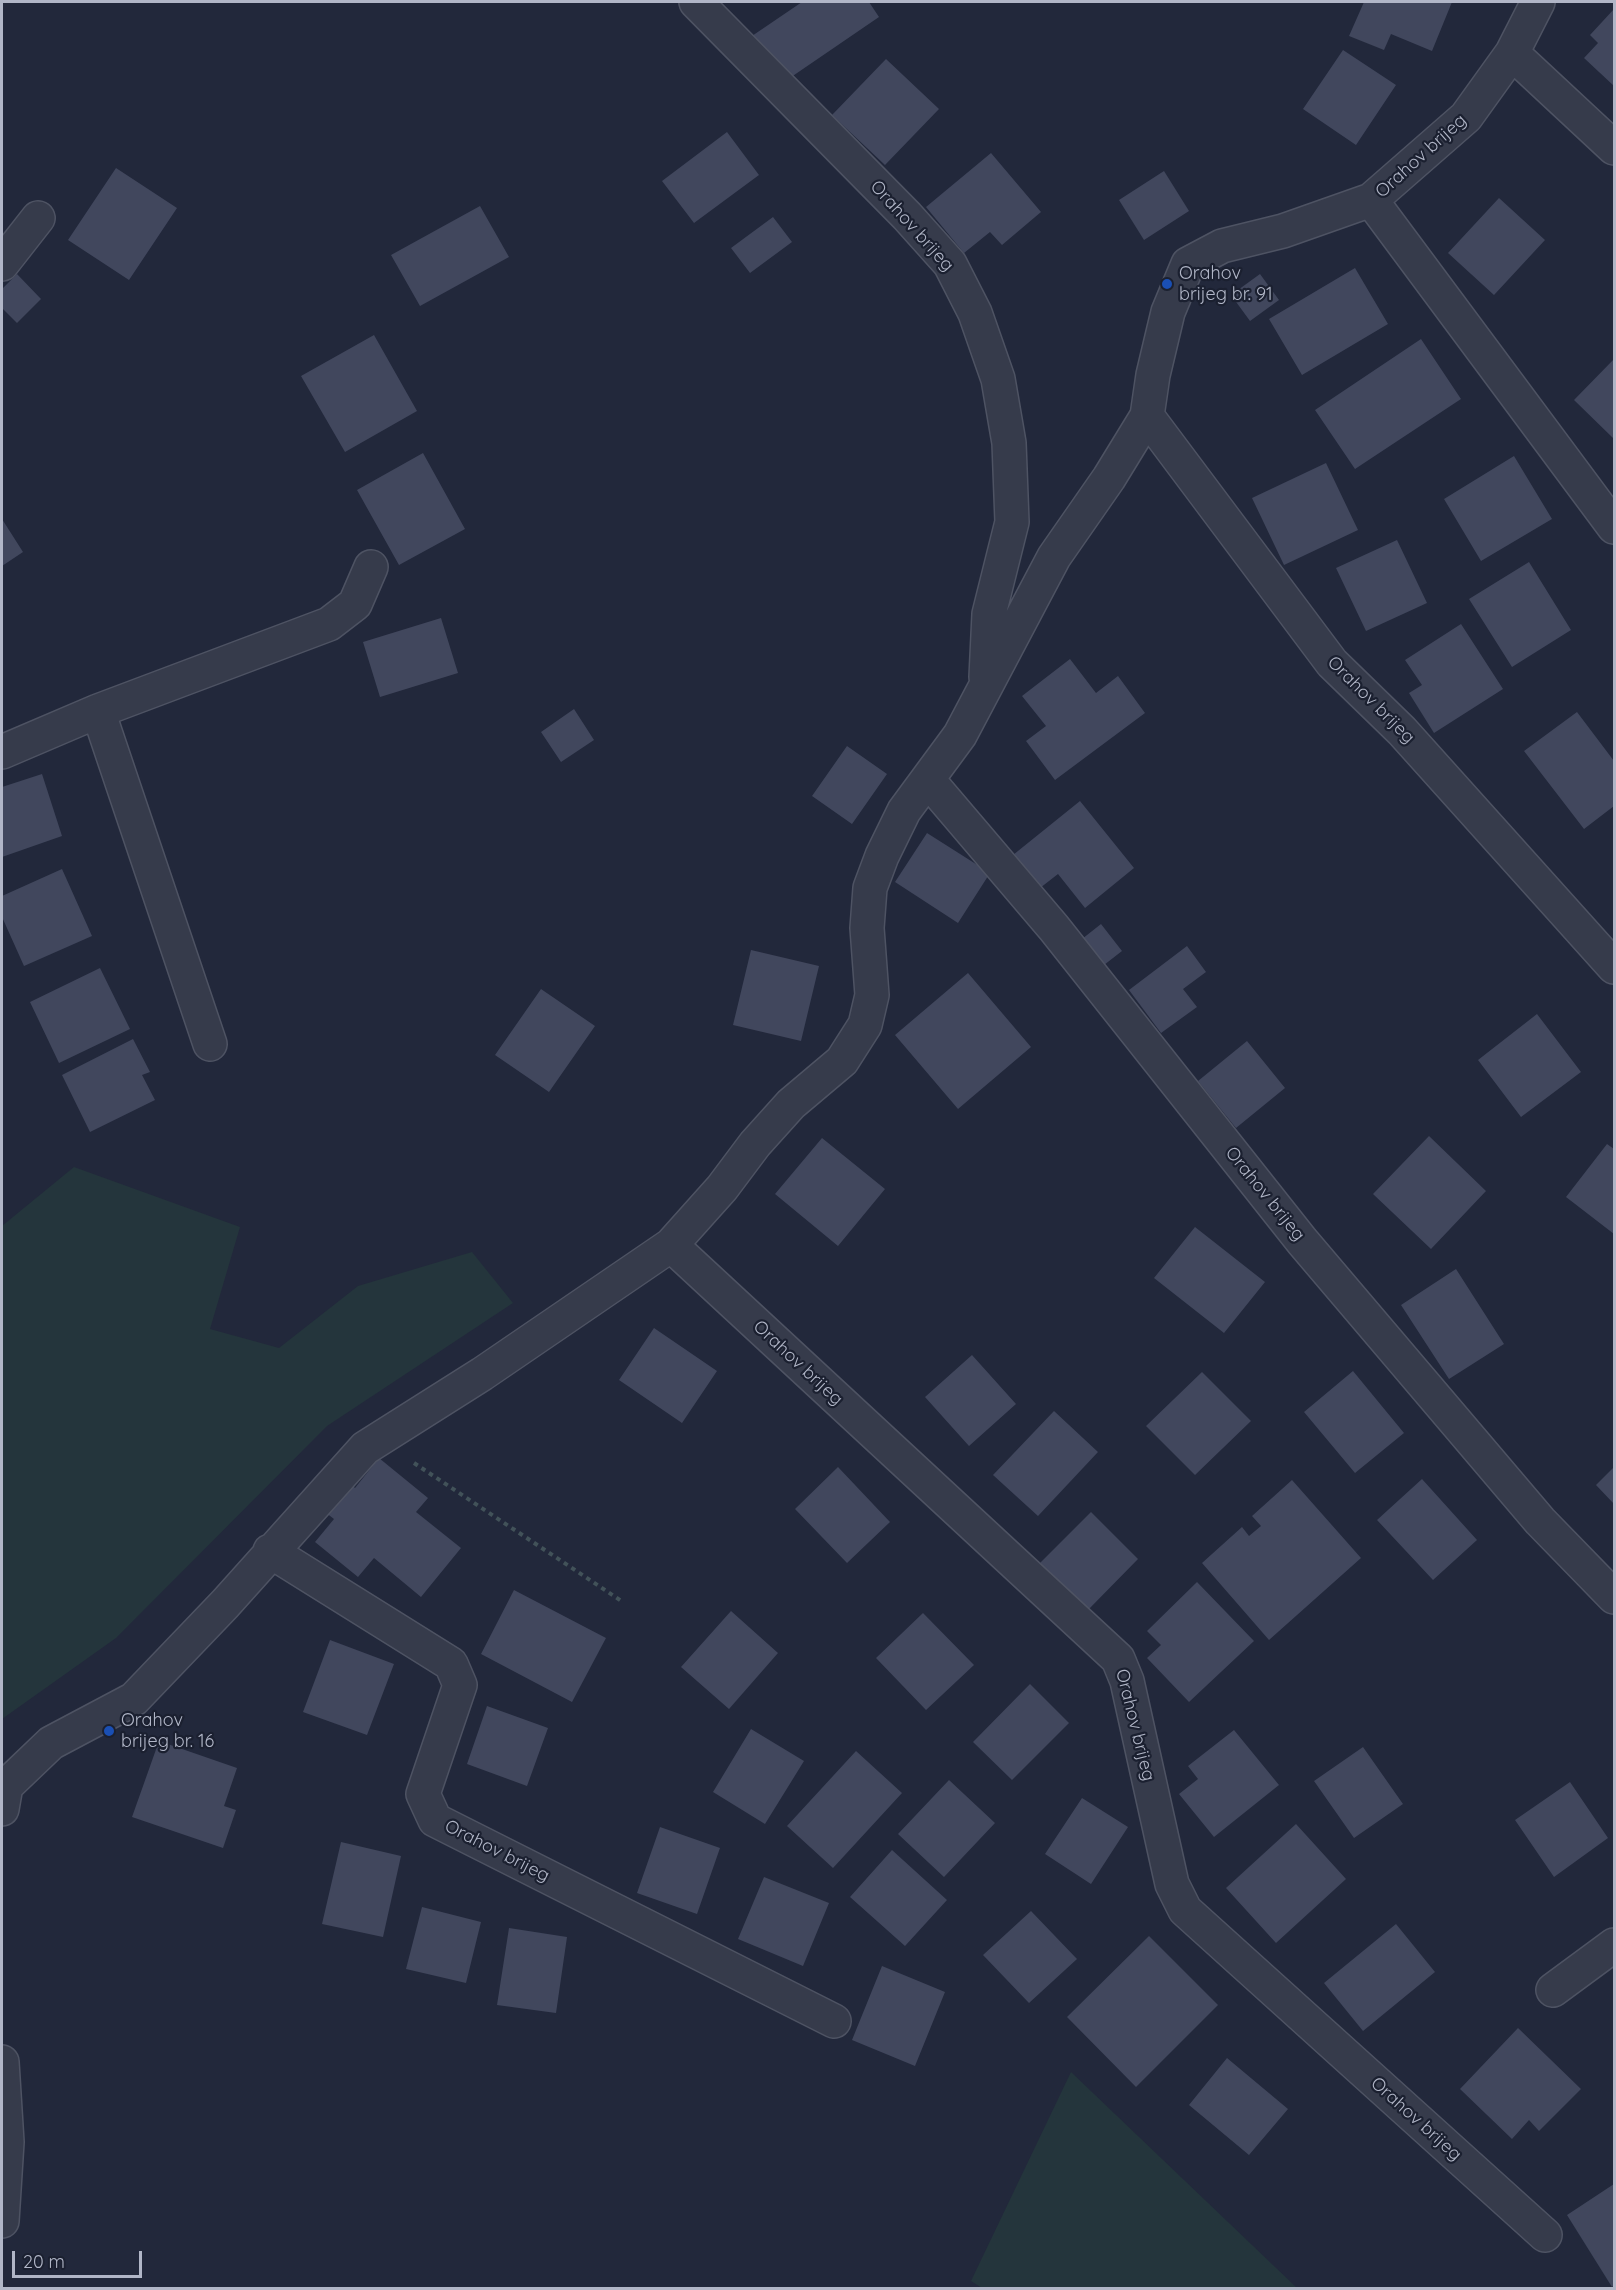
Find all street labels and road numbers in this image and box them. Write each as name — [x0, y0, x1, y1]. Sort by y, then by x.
street label: Orahov brijeg — [1371, 110, 1471, 202]
street label: Orahov brijeg — [866, 176, 958, 276]
street label: Orahov brijeg — [1323, 652, 1419, 748]
street label: Orahov brijeg — [1221, 1143, 1309, 1245]
street label: Orahov brijeg — [749, 1316, 847, 1410]
street label: Orahov brijeg — [1111, 1667, 1159, 1783]
street label: Orahov brijeg — [441, 1815, 553, 1887]
street label: Orahov brijeg — [1366, 2073, 1466, 2165]

